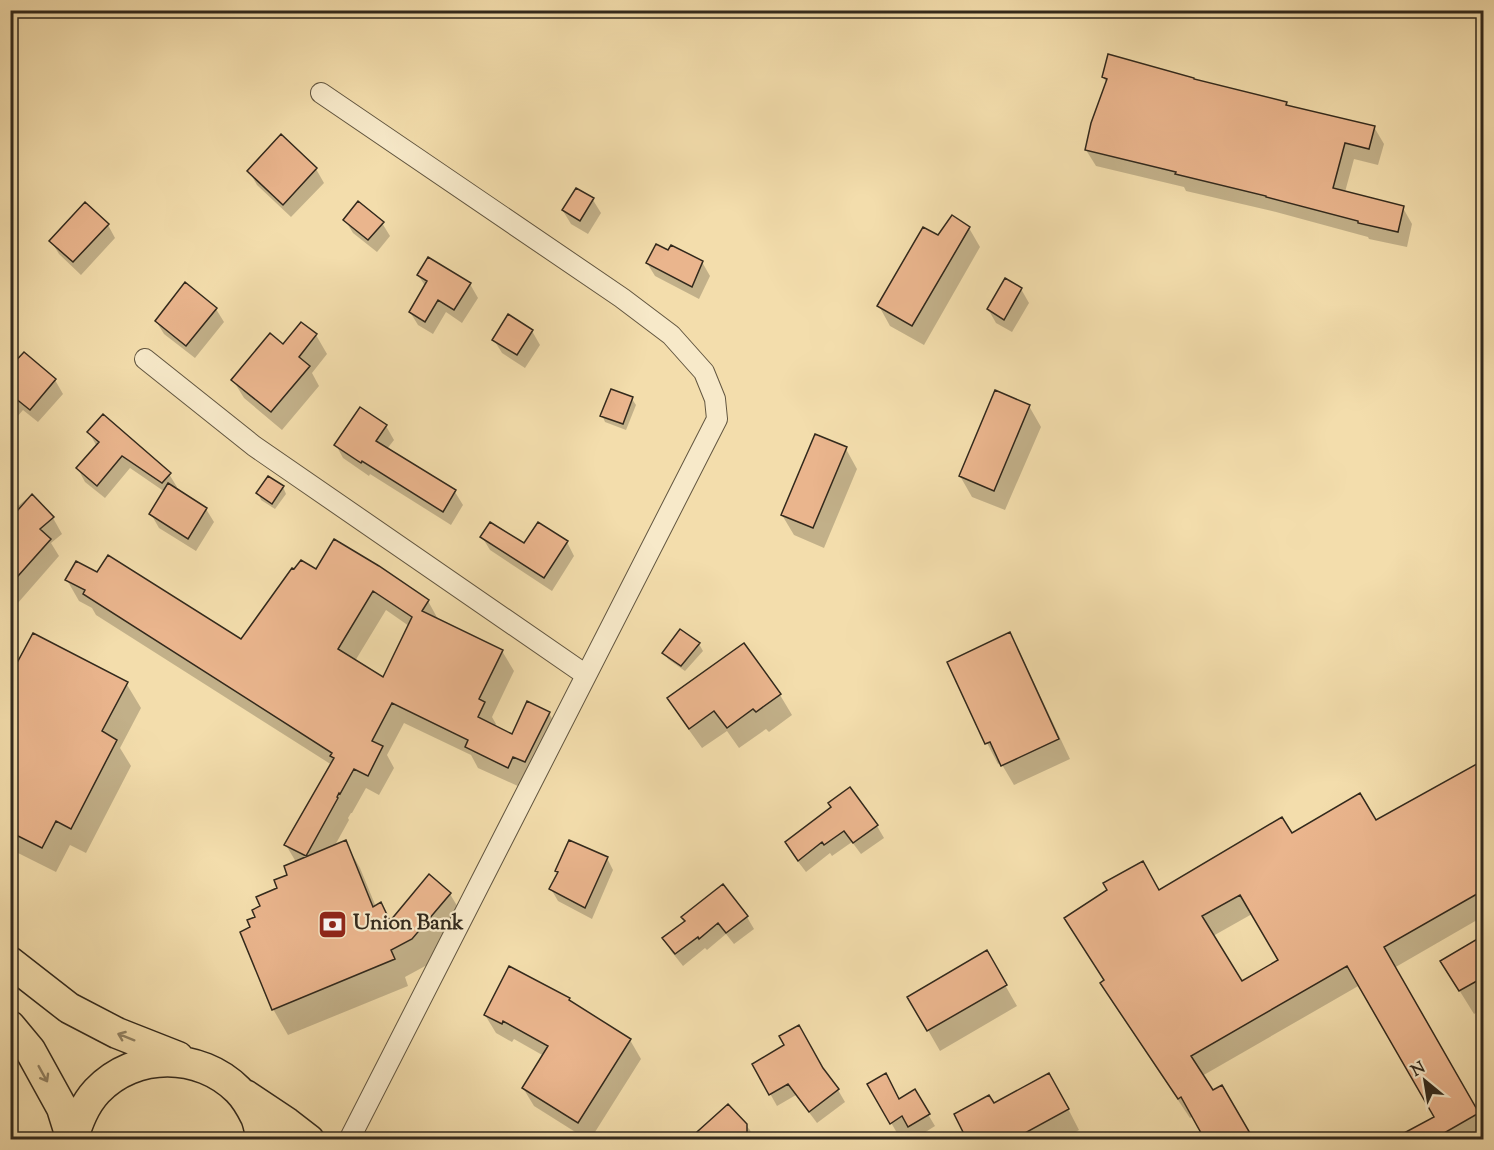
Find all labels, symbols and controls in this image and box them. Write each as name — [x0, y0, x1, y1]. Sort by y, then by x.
bank icon: Union Bank — [316, 908, 348, 940]
place label: Union Bank — [353, 909, 464, 939]
one-way arrow — [118, 1030, 136, 1042]
north arrow — [1395, 1051, 1455, 1111]
text: N — [1407, 1057, 1430, 1083]
one-way arrow — [37, 1065, 49, 1082]

